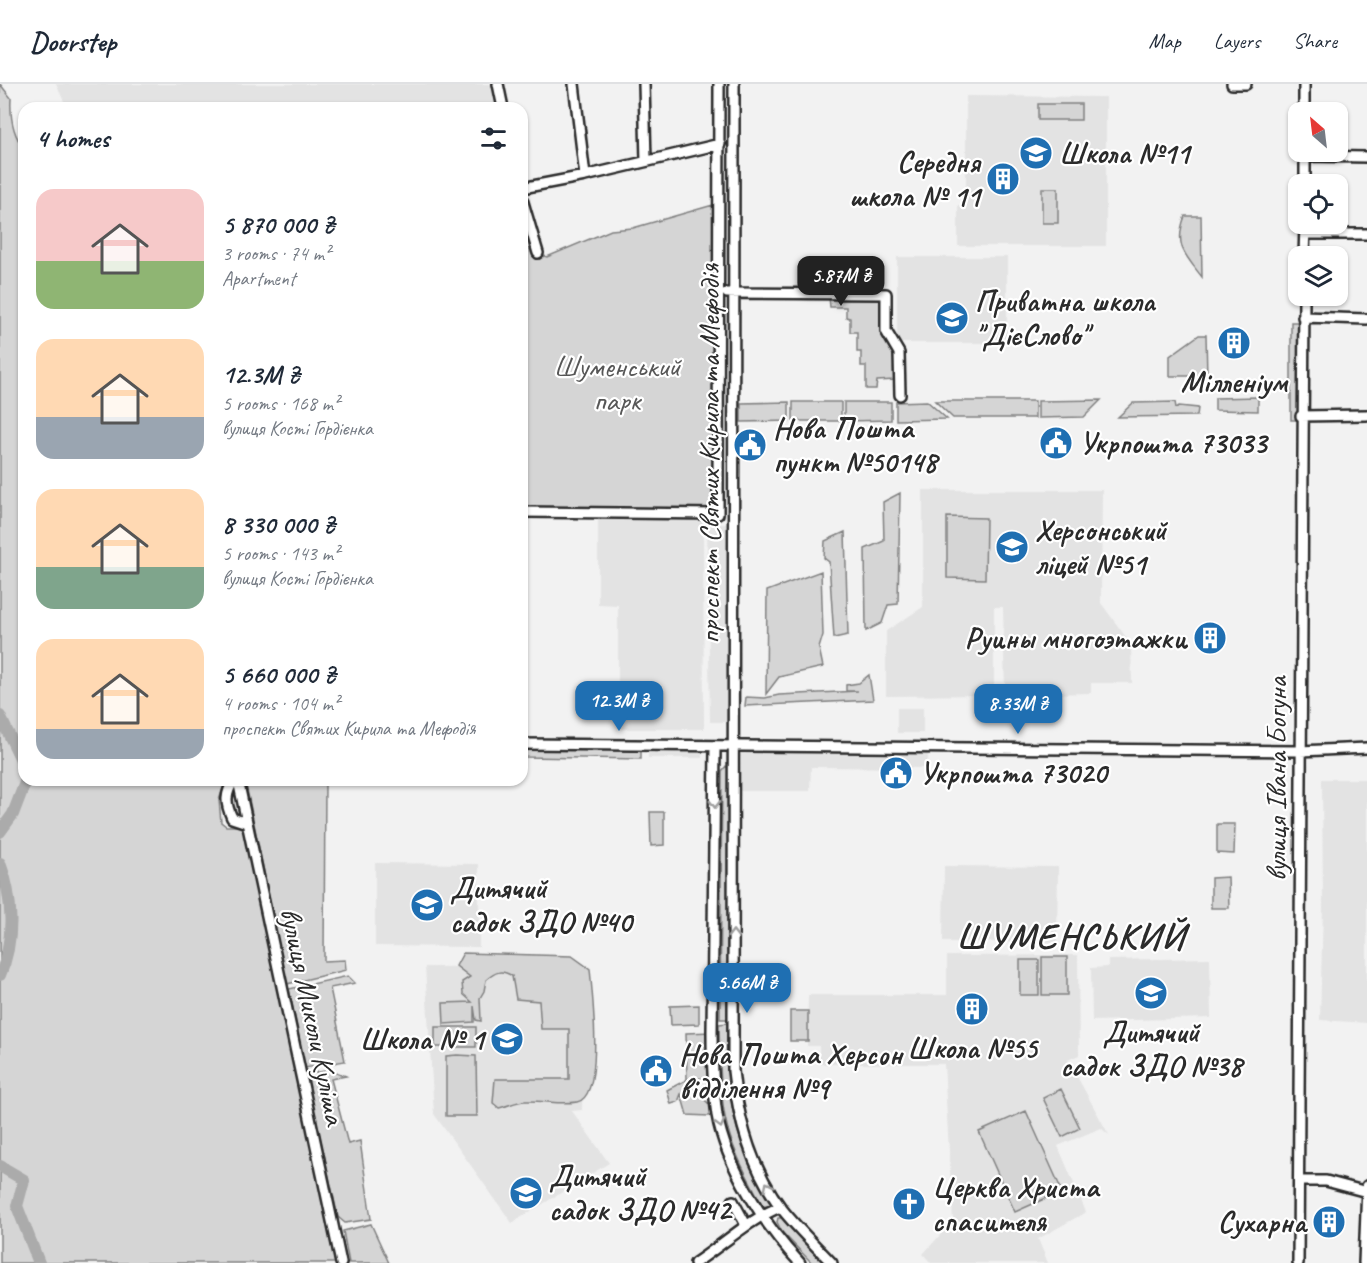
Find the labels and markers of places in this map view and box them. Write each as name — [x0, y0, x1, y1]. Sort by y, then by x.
place label: Школа №11 — [1059, 134, 1193, 172]
school or university icon: Школа №11 — [1018, 135, 1054, 171]
place label: Середня школа № 11 — [849, 143, 983, 215]
building icon: Середня школа № 11 — [985, 161, 1021, 197]
pin: 5.87M ₴ — [786, 256, 896, 307]
place label: Приватна школа "ДієСлово" — [975, 282, 1156, 354]
school or university icon: Приватна школа "ДієСлово" — [934, 300, 970, 336]
building icon: Мілленіум — [1216, 325, 1252, 361]
place label: Мілленіум — [1181, 363, 1289, 401]
place label: Нова Пошта пункт №50148 — [773, 409, 940, 481]
place label: Укрпошта 73033 — [1079, 424, 1269, 462]
public building icon: Укрпошта 73033 — [1038, 425, 1074, 461]
public building icon: Нова Пошта пункт №50148 — [732, 427, 768, 463]
place label: Херсонський ліцей №51 — [1035, 511, 1168, 583]
school or university icon: Херсонський ліцей №51 — [994, 529, 1030, 565]
place label: Руины многоэтажки — [965, 619, 1188, 657]
building icon: Руины многоэтажки — [1192, 620, 1228, 656]
pin: 12.3M ₴ — [564, 681, 674, 732]
pin: 8.33M ₴ — [963, 684, 1073, 735]
place label: Укрпошта 73020 — [919, 754, 1110, 792]
public building icon: Укрпошта 73020 — [878, 755, 914, 791]
place label: Дитячий садок ЗДО №40 — [450, 869, 635, 941]
school or university icon: Дитячий садок ЗДО №40 — [409, 887, 445, 923]
pin: 5.66M ₴ — [692, 963, 802, 1014]
school or university icon: Дитячий садок ЗДО №38 — [1133, 975, 1169, 1011]
building icon: Школа №55 — [954, 991, 990, 1027]
place label: Дитячий садок ЗДО №38 — [1060, 1013, 1245, 1085]
place label: Школа № 1 — [360, 1020, 487, 1058]
school or university icon: Школа № 1 — [489, 1021, 525, 1057]
place label: Школа №55 — [907, 1029, 1040, 1067]
place label: Нова Пошта Херсон відділення №9 — [679, 1035, 905, 1107]
public building icon: Нова Пошта Херсон відділення №9 — [638, 1053, 674, 1089]
place label: Дитячий садок ЗДО №42 — [549, 1157, 733, 1229]
place label: Церква Христа спасителя — [932, 1168, 1101, 1240]
school or university icon: Дитячий садок ЗДО №42 — [508, 1175, 544, 1211]
church icon: Церква Христа спасителя — [891, 1186, 927, 1222]
place label: Сухарна — [1218, 1203, 1309, 1241]
building icon: Сухарна — [1311, 1204, 1347, 1240]

